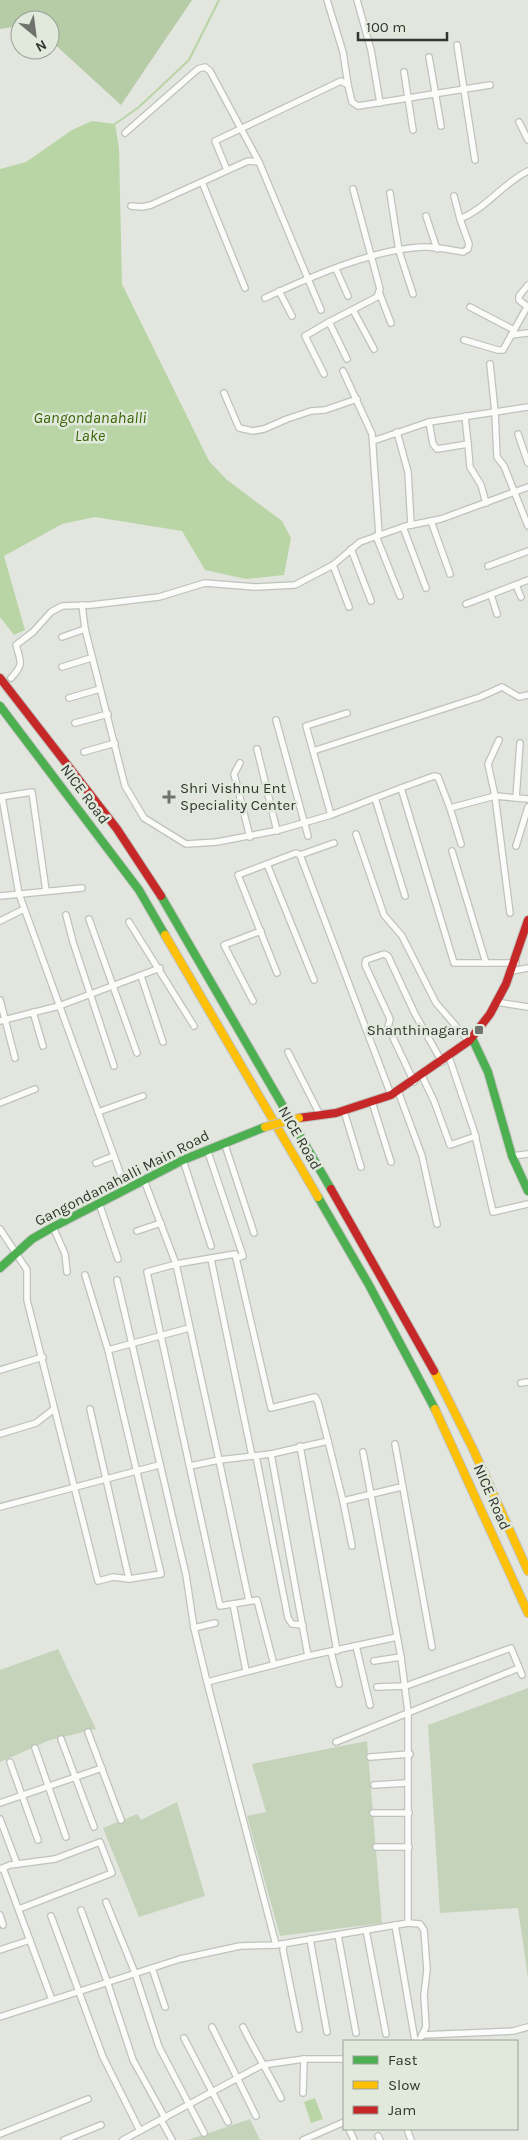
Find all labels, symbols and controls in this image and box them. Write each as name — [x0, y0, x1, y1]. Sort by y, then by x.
north arrow — [10, 10, 60, 60]
scale bar — [358, 10, 447, 42]
text: 100 m — [366, 18, 406, 36]
text: N — [33, 36, 50, 56]
water label: Gangondanahalli Lake — [33, 408, 147, 445]
street label: NICE Road — [57, 761, 113, 827]
place label: Shri Vishnu Ent Speciality Center — [180, 779, 296, 814]
marker: Shri Vishnu Ent Speciality Center — [162, 790, 176, 804]
place label: Shanthinagara — [367, 1021, 469, 1039]
marker: Shanthinagara — [473, 1024, 485, 1036]
street label: NICE Road — [275, 1103, 325, 1173]
street label: Gangondanahalli Main Road — [32, 1126, 212, 1230]
street label: NICE Road — [470, 1461, 514, 1533]
legend — [343, 2040, 518, 2130]
text: Fast — [388, 2051, 418, 2069]
text: Slow — [388, 2076, 420, 2094]
text: Jam — [388, 2101, 416, 2119]

